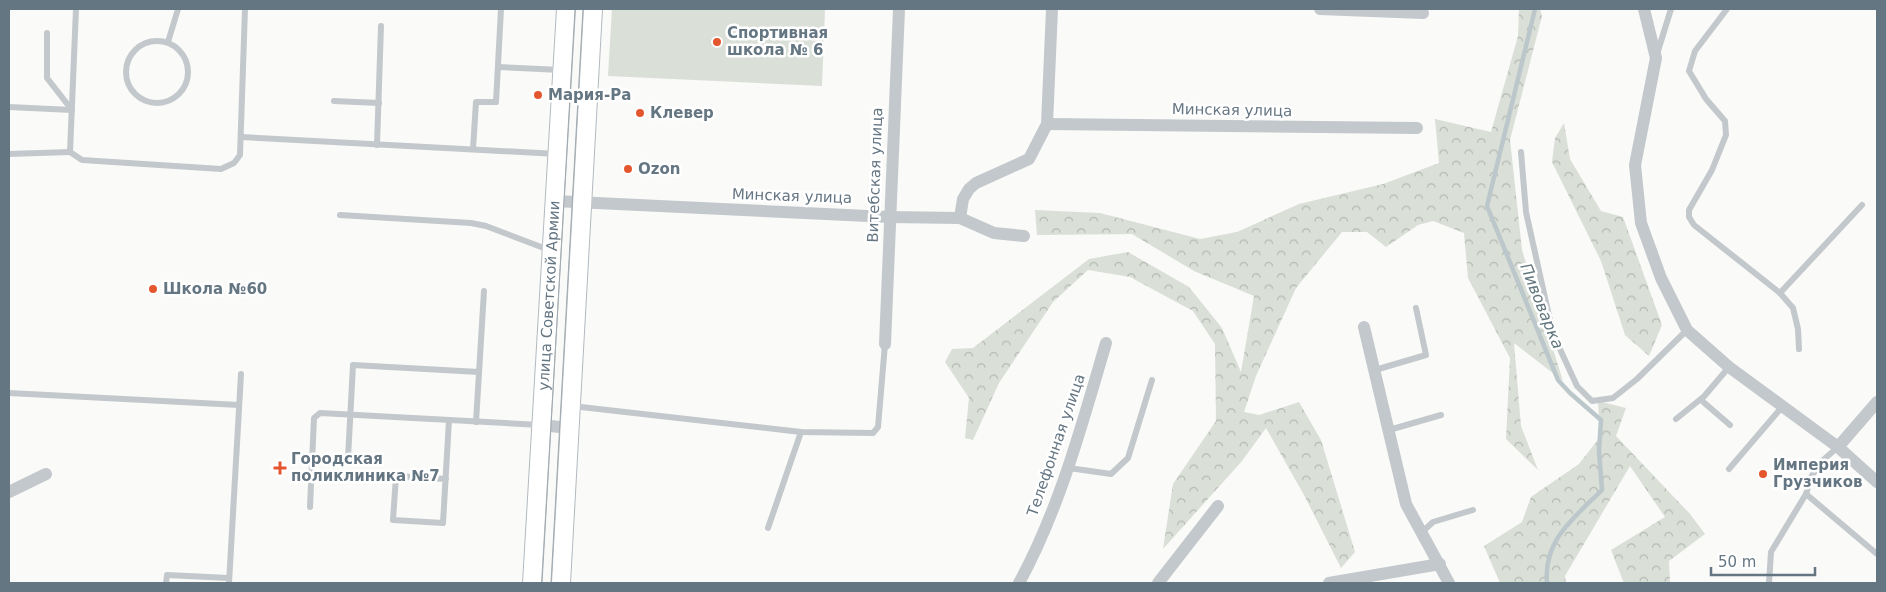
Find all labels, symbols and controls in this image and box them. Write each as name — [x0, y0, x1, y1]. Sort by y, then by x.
place label: Спортивная школа № 6 — [727, 24, 828, 59]
marker: Спортивная школа № 6 — [711, 36, 723, 48]
place label: Мария-Ра — [548, 86, 631, 104]
marker: Мария-Ра — [532, 89, 544, 101]
street label: Минская улица — [1172, 100, 1292, 120]
place label: Клевер — [650, 104, 714, 122]
marker: Клевер — [634, 107, 646, 119]
street label: Витебская улица — [864, 107, 886, 243]
place label: Ozon — [638, 160, 680, 178]
marker: Ozon — [622, 163, 634, 175]
street label: Минская улица — [732, 185, 852, 207]
street label: улица Советской Армии — [534, 200, 564, 391]
water label: Пивоварка — [1516, 260, 1568, 352]
place label: Школа №60 — [163, 280, 267, 298]
marker: Школа №60 — [147, 283, 159, 295]
street label: Телефонная улица — [1023, 371, 1089, 520]
place label: Городская поликлиника №7 — [291, 450, 440, 485]
place label: Империя Грузчиков — [1773, 456, 1863, 491]
marker: Городская поликлиника №7 — [273, 461, 287, 475]
marker: Империя Грузчиков — [1757, 468, 1769, 480]
scale bar — [1711, 544, 1815, 576]
text: 50 m — [1718, 553, 1756, 571]

